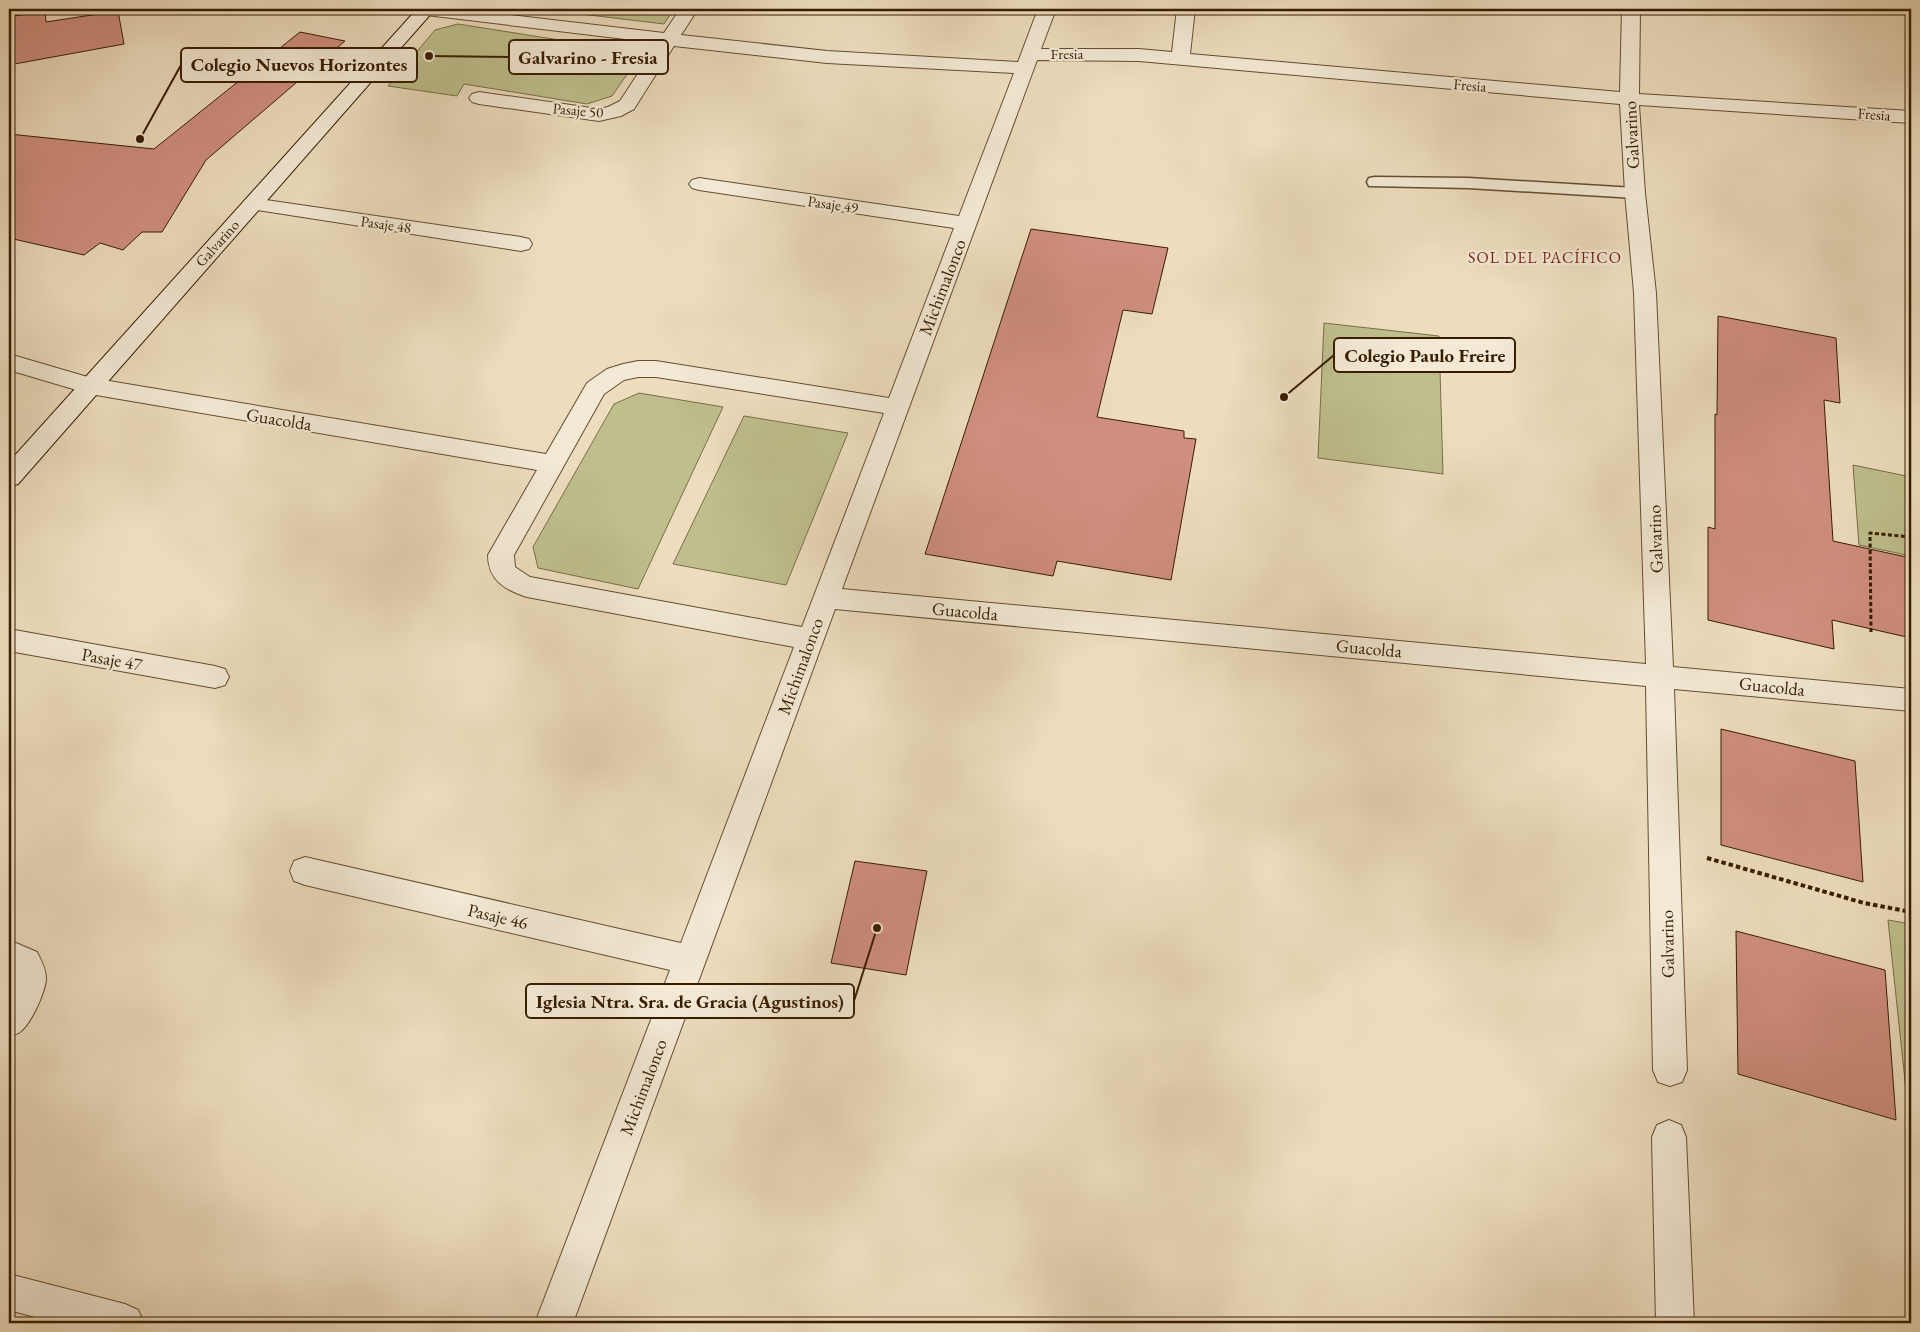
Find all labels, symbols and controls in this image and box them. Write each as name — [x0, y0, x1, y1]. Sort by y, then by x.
callout: Galvarino - Fresia — [509, 40, 668, 74]
street label: Fresia — [1050, 44, 1084, 63]
text: Galvarino - Fresia — [518, 45, 658, 70]
callout: Colegio Nuevos Horizontes — [181, 48, 417, 82]
text: Colegio Nuevos Horizontes — [191, 52, 407, 77]
street label: Fresia — [1453, 74, 1487, 96]
street label: Pasaje 50 — [552, 98, 604, 122]
street label: Galvarino — [1618, 100, 1644, 170]
street label: Fresia — [1857, 103, 1891, 125]
street label: Pasaje 49 — [807, 191, 859, 217]
street label: Pasaje 48 — [360, 211, 412, 237]
street label: Galvarino — [191, 216, 243, 270]
street label: Michimalonco — [913, 235, 971, 338]
district label: SOL DEL PACÍFICO — [1468, 247, 1622, 268]
callout: Colegio Paulo Freire — [1334, 338, 1515, 372]
text: Colegio Paulo Freire — [1345, 343, 1505, 368]
street label: Guacolda — [245, 402, 314, 436]
street label: Galvarino — [1642, 504, 1668, 574]
street label: Guacolda — [931, 597, 1000, 625]
street label: Michimalonco — [772, 614, 828, 718]
street label: Guacolda — [1335, 634, 1404, 662]
street label: Pasaje 47 — [80, 642, 144, 676]
street label: Guacolda — [1738, 671, 1807, 701]
street label: Pasaje 46 — [466, 898, 531, 934]
street label: Galvarino — [1655, 910, 1679, 978]
callout: Iglesia Ntra. Sra. de Gracia (Agustinos) — [526, 984, 854, 1018]
text: Iglesia Ntra. Sra. de Gracia (Agustinos) — [536, 989, 844, 1014]
street label: Michimalonco — [614, 1035, 672, 1138]

